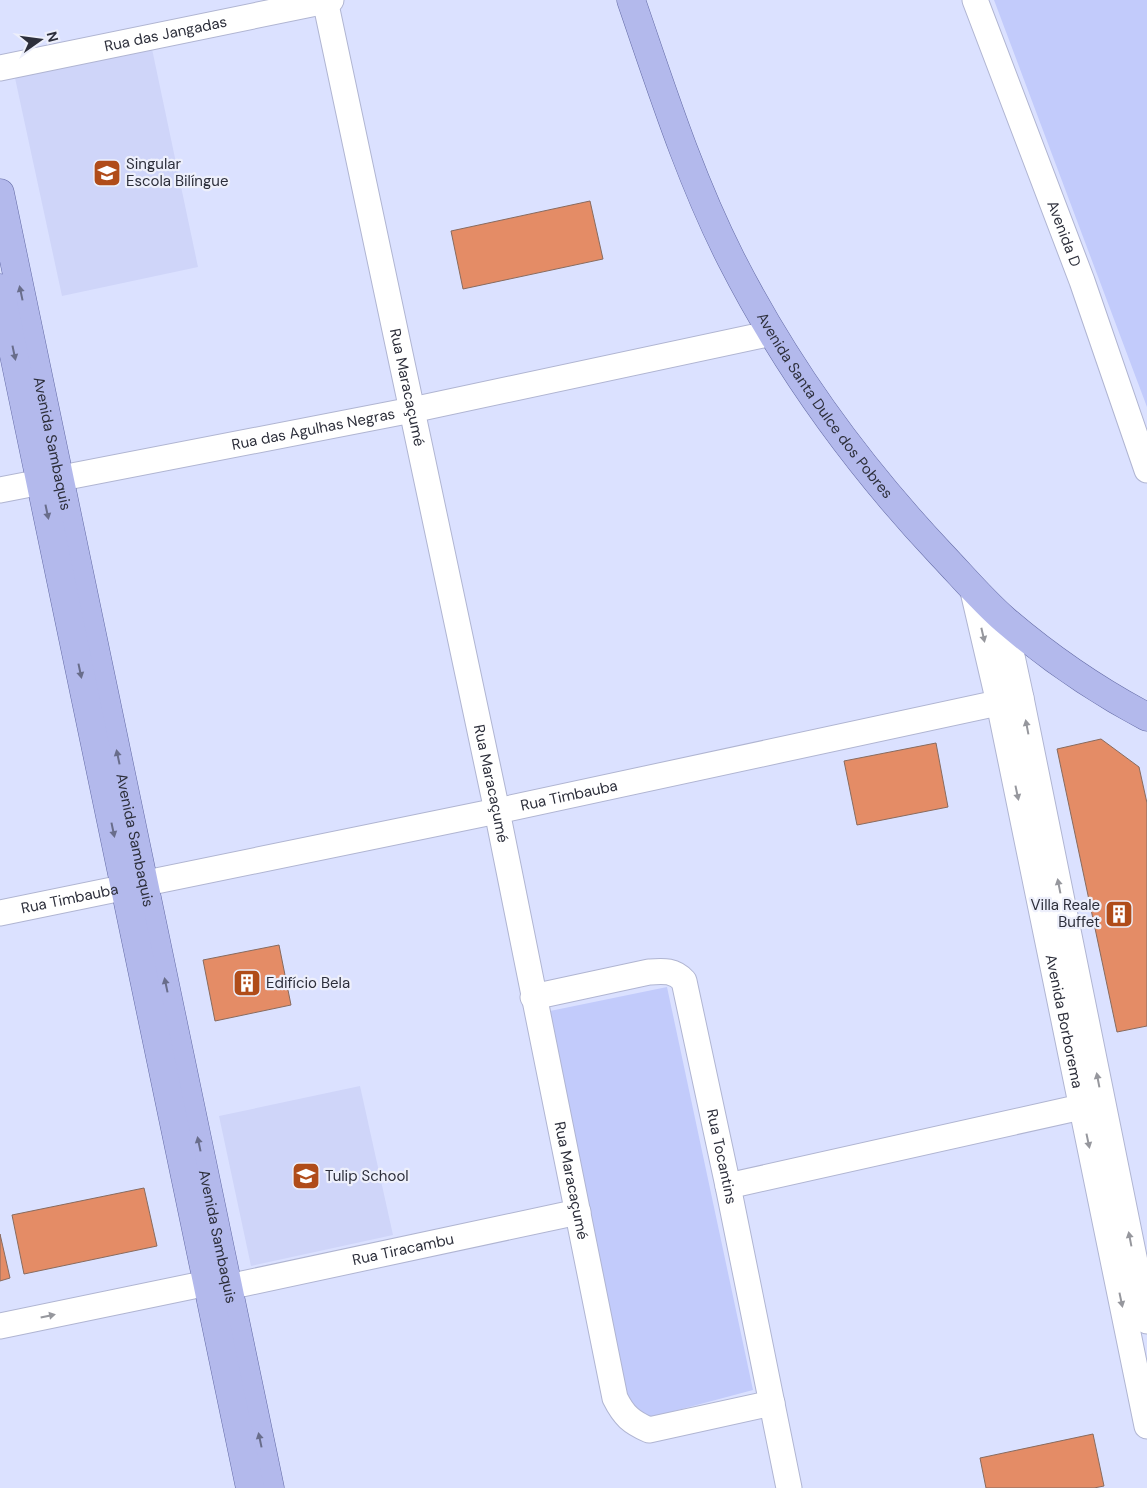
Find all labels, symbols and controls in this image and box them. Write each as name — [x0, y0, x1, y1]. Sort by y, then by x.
street label: Rua das Jangadas — [102, 12, 229, 56]
north arrow — [15, 15, 65, 65]
text: N — [43, 30, 63, 44]
place label: Singular Escola Bilíngue — [126, 154, 228, 191]
school or university icon: Singular Escola Bilíngue — [92, 158, 122, 188]
street label: Avenida D — [1042, 198, 1086, 270]
one-way arrow — [17, 286, 25, 301]
street label: Avenida Santa Dulce dos Pobres — [752, 309, 897, 503]
street label: Rua Maracaçumé — [385, 327, 429, 448]
one-way arrow — [10, 346, 18, 362]
street label: Avenida Sambaquis — [29, 375, 76, 512]
street label: Rua das Agulhas Negras — [230, 404, 397, 455]
one-way arrow — [43, 505, 51, 520]
one-way arrow — [979, 627, 987, 642]
one-way arrow — [76, 664, 84, 679]
one-way arrow — [1023, 720, 1031, 735]
street label: Rua Maracaçumé — [469, 723, 513, 844]
one-way arrow — [114, 749, 122, 765]
street label: Avenida Sambaquis — [111, 771, 159, 909]
street label: Rua Timbauba — [519, 775, 619, 816]
one-way arrow — [1014, 786, 1022, 802]
one-way arrow — [109, 823, 117, 838]
street label: Rua Timbauba — [19, 879, 120, 918]
one-way arrow — [1055, 879, 1063, 894]
place label: Villa Reale Buffet — [1031, 895, 1100, 932]
building icon: Villa Reale Buffet — [1104, 899, 1134, 929]
street label: Avenida Borborema — [1041, 953, 1088, 1090]
building icon: Edifício Bela — [232, 968, 262, 998]
place label: Edifício Bela — [266, 973, 350, 993]
one-way arrow — [162, 977, 170, 993]
one-way arrow — [1094, 1072, 1102, 1088]
street label: Rua Tocantins — [702, 1107, 741, 1206]
street label: Rua Maracaçumé — [550, 1120, 593, 1241]
one-way arrow — [1084, 1134, 1092, 1149]
one-way arrow — [195, 1136, 203, 1152]
school or university icon: Tulip School — [291, 1161, 321, 1191]
place label: Tulip School — [325, 1166, 409, 1186]
street label: Avenida Sambaquis — [194, 1168, 241, 1305]
street label: Rua Tiracambu — [350, 1229, 456, 1270]
one-way arrow — [1126, 1231, 1134, 1247]
one-way arrow — [1117, 1293, 1125, 1308]
one-way arrow — [40, 1312, 56, 1320]
one-way arrow — [256, 1432, 264, 1448]

